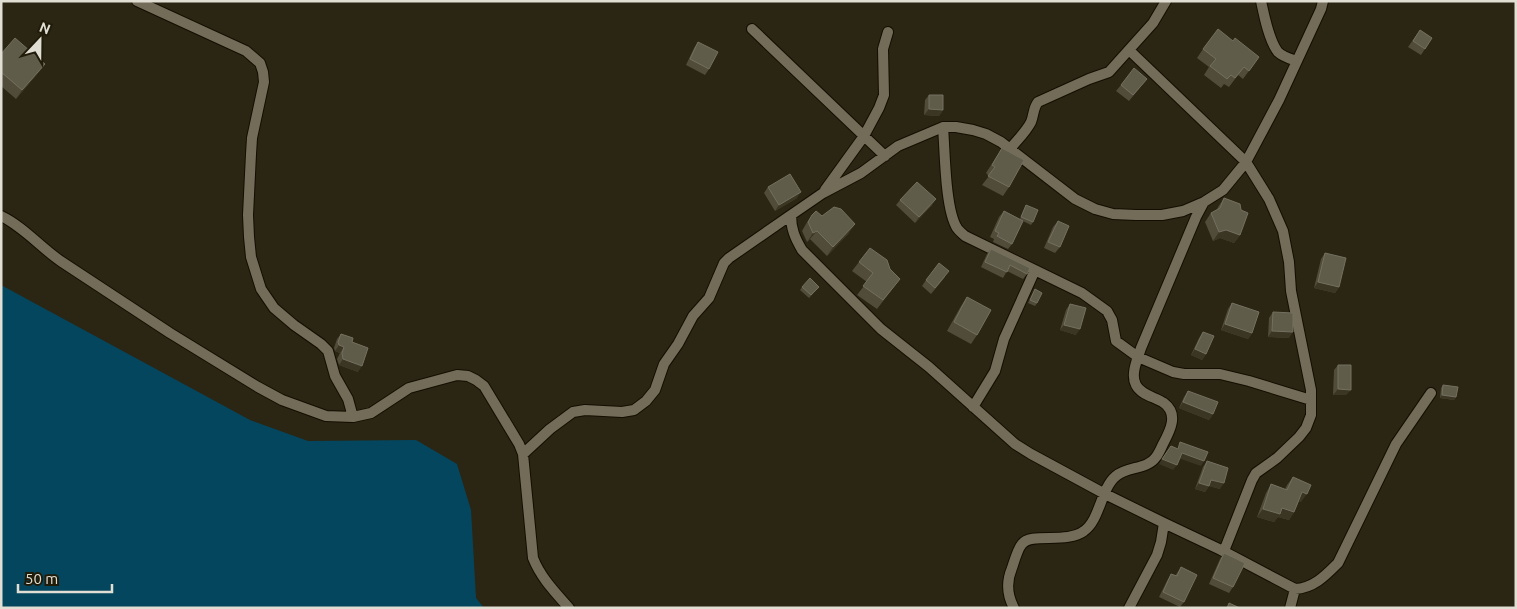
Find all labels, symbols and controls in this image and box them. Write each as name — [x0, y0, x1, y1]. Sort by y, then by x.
north arrow — [15, 15, 65, 65]
text: N — [37, 19, 53, 37]
scale bar — [18, 562, 111, 594]
text: 50 m — [25, 570, 58, 587]

